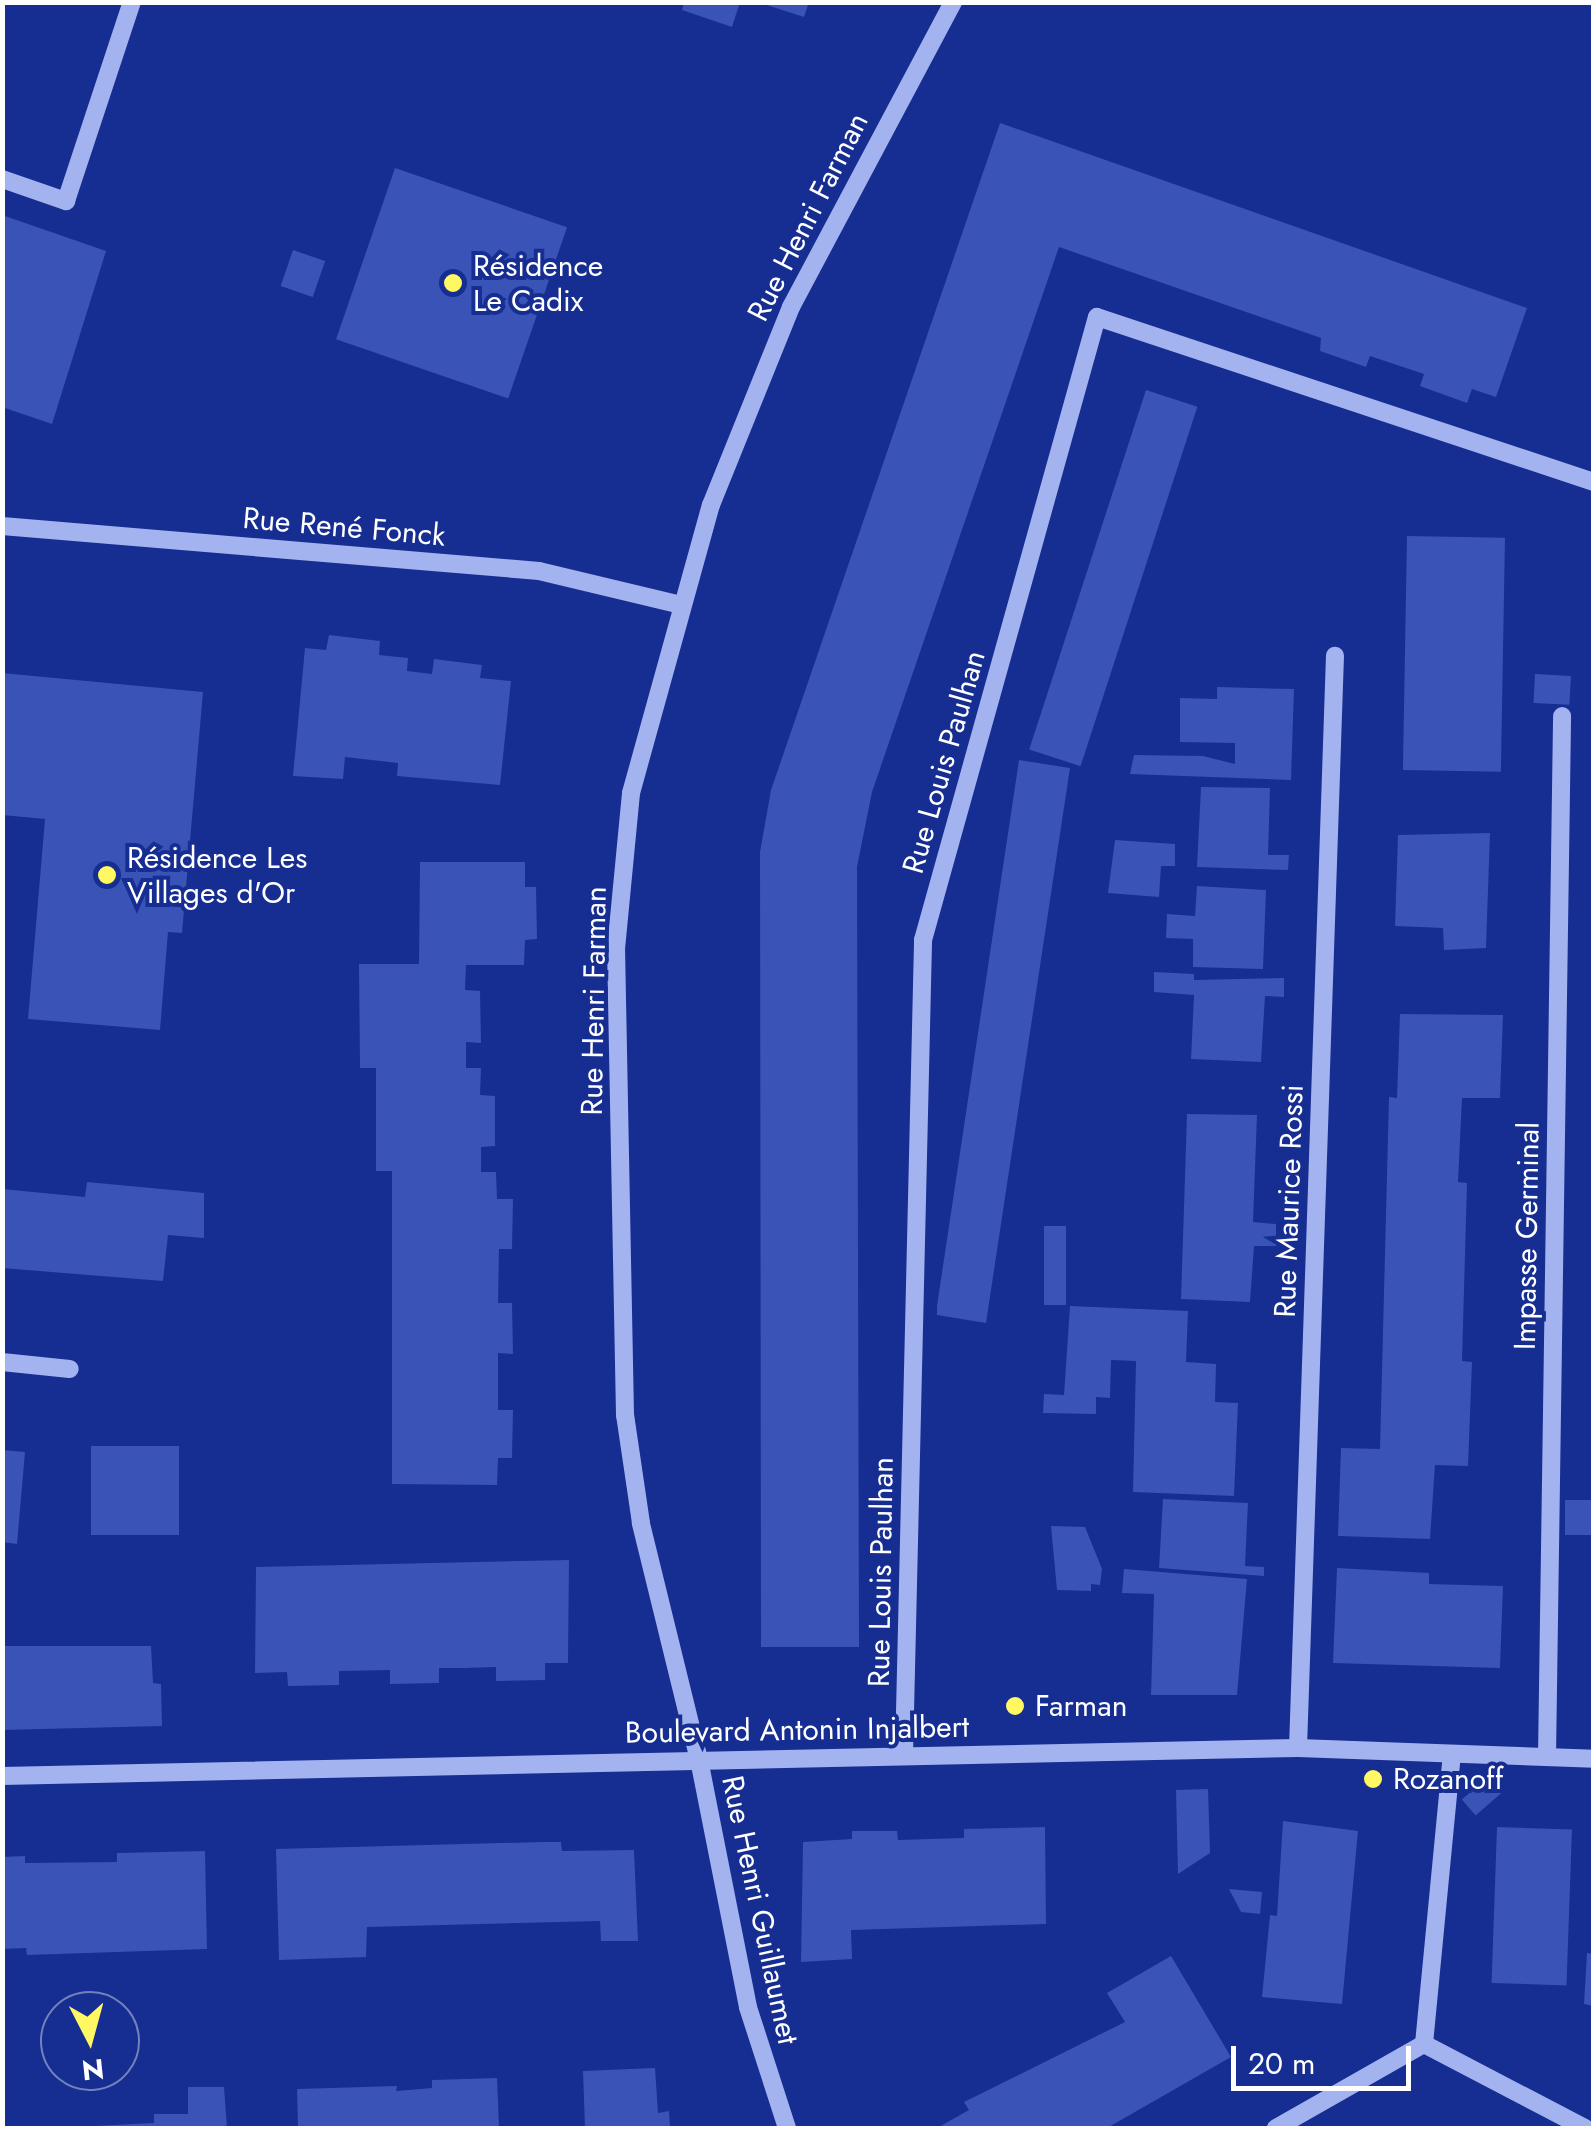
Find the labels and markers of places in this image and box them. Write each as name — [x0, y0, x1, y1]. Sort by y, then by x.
place label: Résidence Le Cadix — [473, 248, 603, 318]
marker: Résidence Le Cadix — [442, 272, 464, 294]
place label: Résidence Les Villages d'Or — [127, 840, 307, 910]
marker: Résidence Les Villages d'Or — [96, 864, 118, 886]
place label: Farman — [1035, 1688, 1127, 1724]
marker: Farman — [1004, 1695, 1026, 1717]
place label: Rozanoff — [1393, 1761, 1503, 1797]
marker: Rozanoff — [1362, 1768, 1384, 1790]

